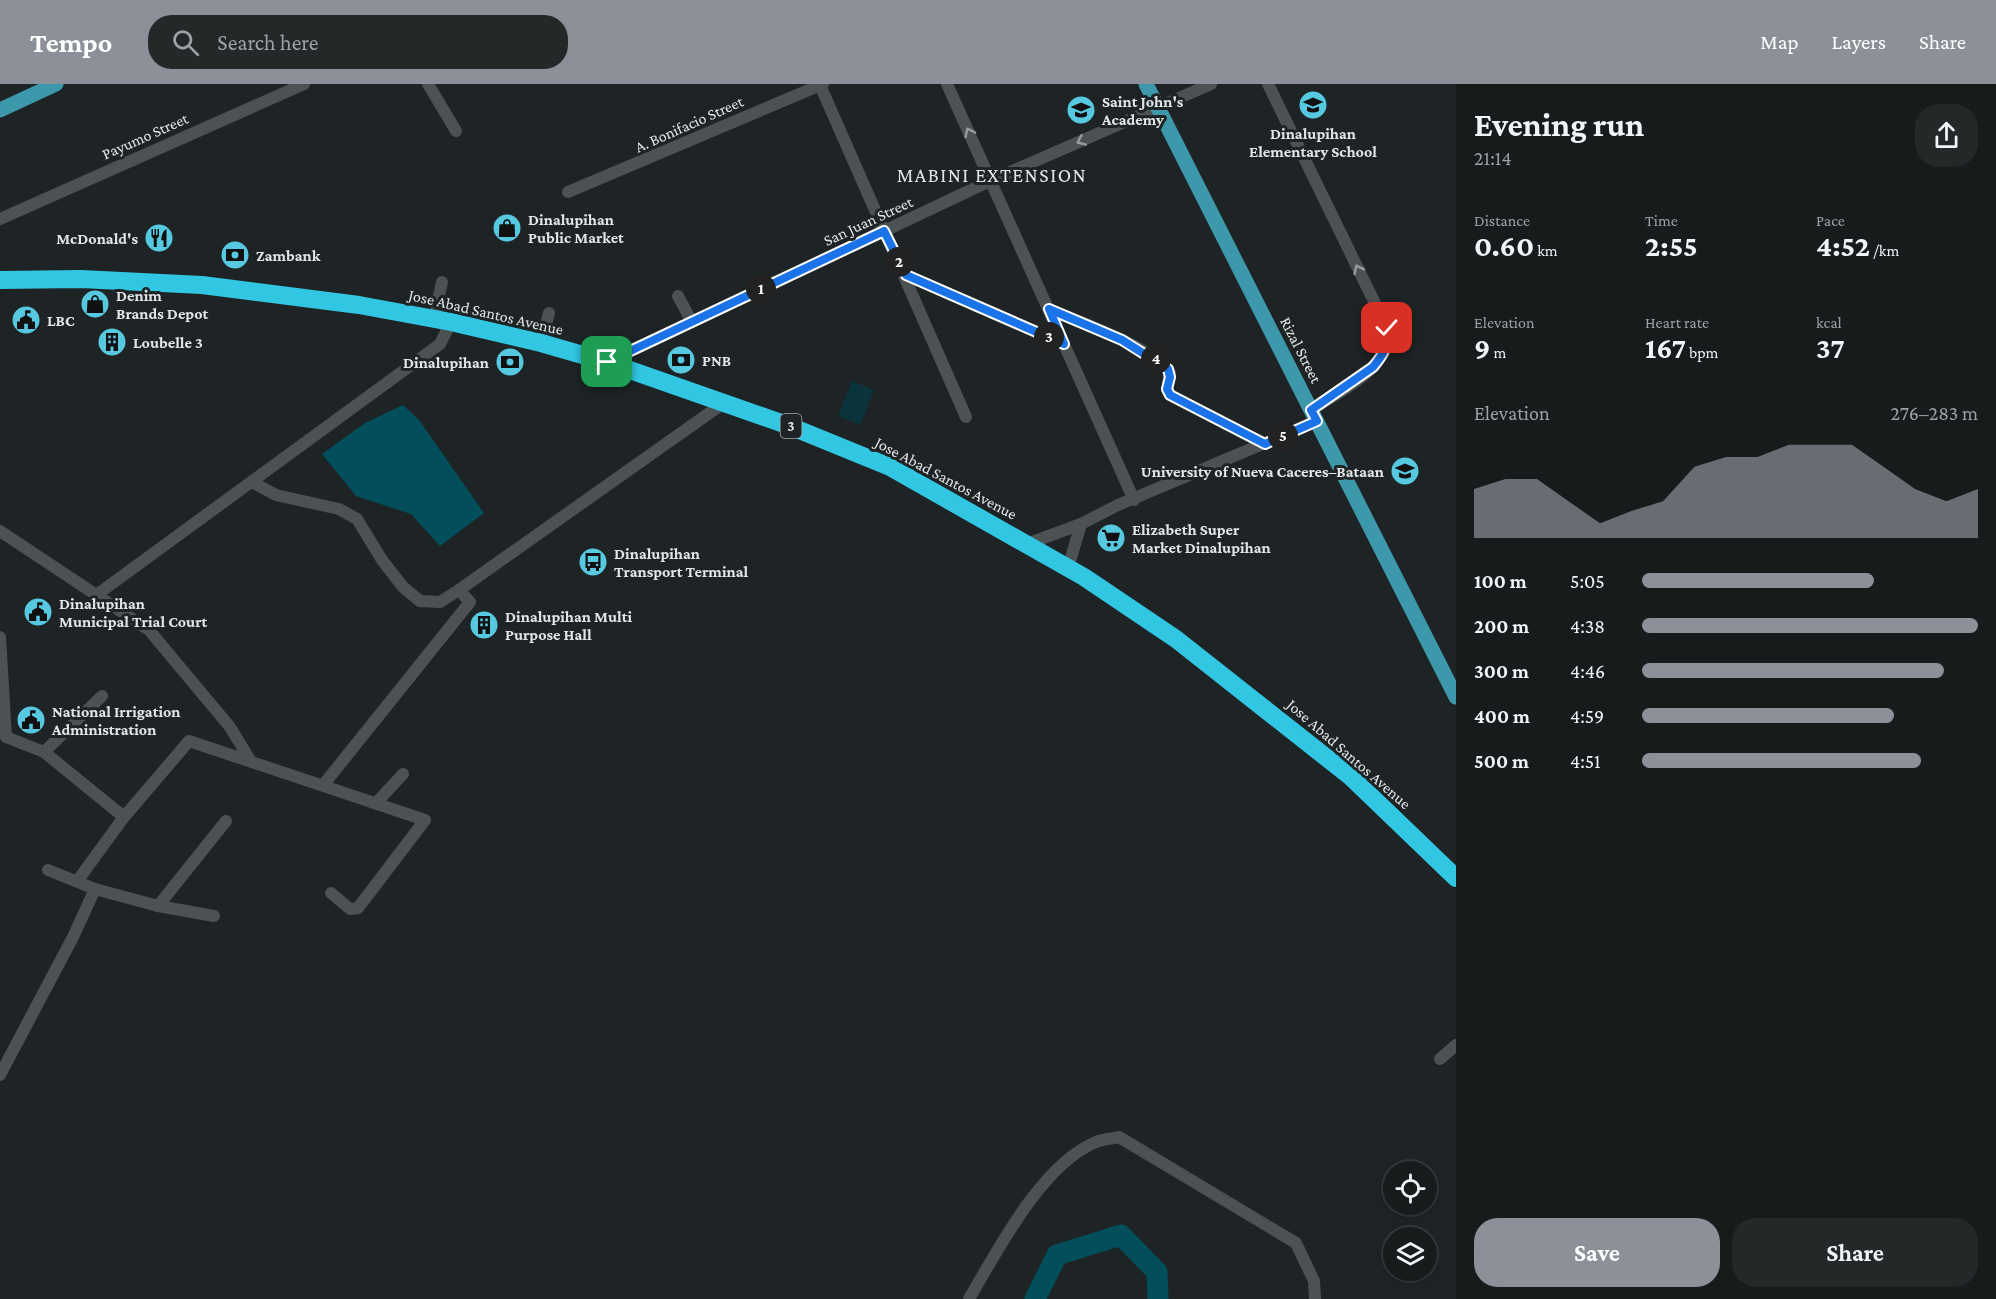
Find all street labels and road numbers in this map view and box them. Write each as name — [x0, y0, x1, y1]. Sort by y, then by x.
street label: A. Bonifacio Street — [632, 92, 746, 155]
street label: Payumo Street — [99, 109, 192, 163]
street label: San Juan Street — [821, 193, 916, 250]
street label: Jose Abad Santos Avenue — [405, 285, 565, 339]
street label: Rizal Street — [1277, 314, 1325, 387]
road number: 3 — [780, 414, 802, 438]
street label: Jose Abad Santos Avenue — [870, 432, 1020, 523]
street label: Jose Abad Santos Avenue — [1282, 694, 1414, 813]

